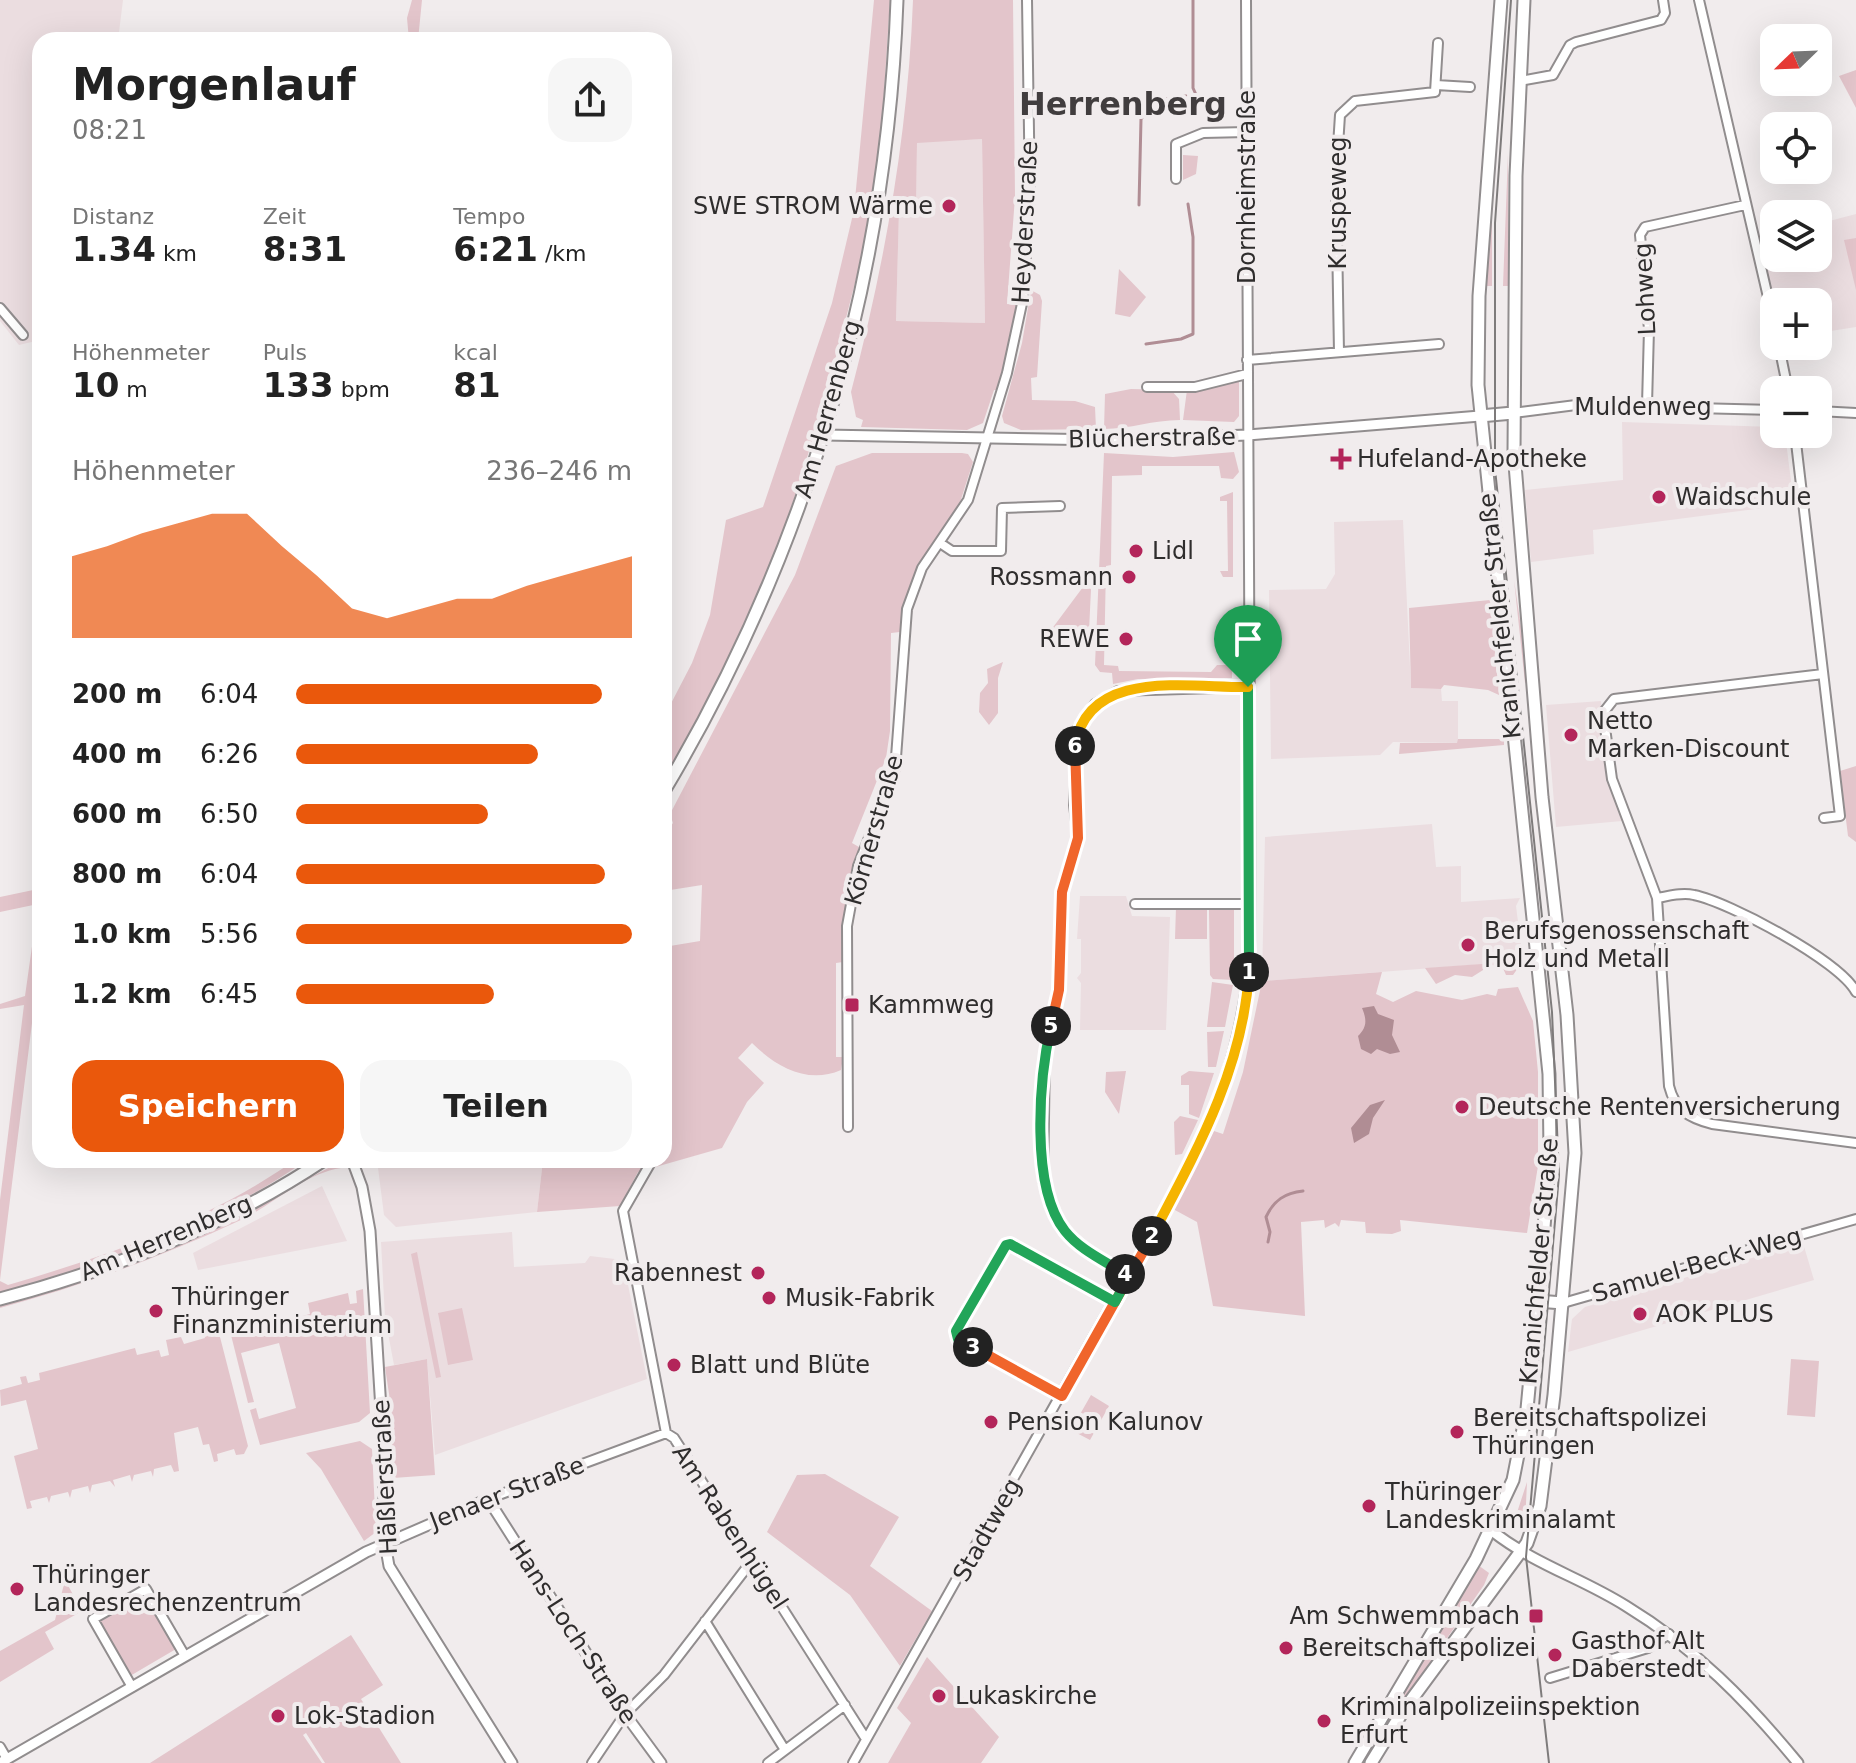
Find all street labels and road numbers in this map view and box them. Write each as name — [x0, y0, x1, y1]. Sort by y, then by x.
street label: Dornheimstraße — [1233, 90, 1261, 284]
street label: Kruspeweg — [1324, 137, 1352, 269]
street label: Heyderstraße — [1007, 140, 1043, 304]
street label: Lohweg — [1629, 242, 1661, 336]
street label: Am Herrenberg — [789, 317, 867, 501]
street label: Muldenweg — [1574, 393, 1712, 421]
street label: Blücherstraße — [1068, 423, 1236, 453]
street label: Kranichfelder Straße — [1473, 492, 1527, 740]
street label: Körnerstraße — [839, 752, 909, 908]
street label: Kranichfelder Straße — [1514, 1137, 1564, 1385]
street label: Am Herrenberg — [76, 1189, 256, 1287]
street label: Samuel-Beck-Weg — [1589, 1222, 1805, 1308]
street label: Häßlerstraße — [367, 1399, 403, 1555]
street label: Am Rabenhügel — [666, 1439, 794, 1615]
street label: Jenaer Straße — [424, 1451, 588, 1536]
street label: Stadtweg — [947, 1474, 1027, 1586]
street label: Hans-Loch-Straße — [503, 1535, 643, 1729]

